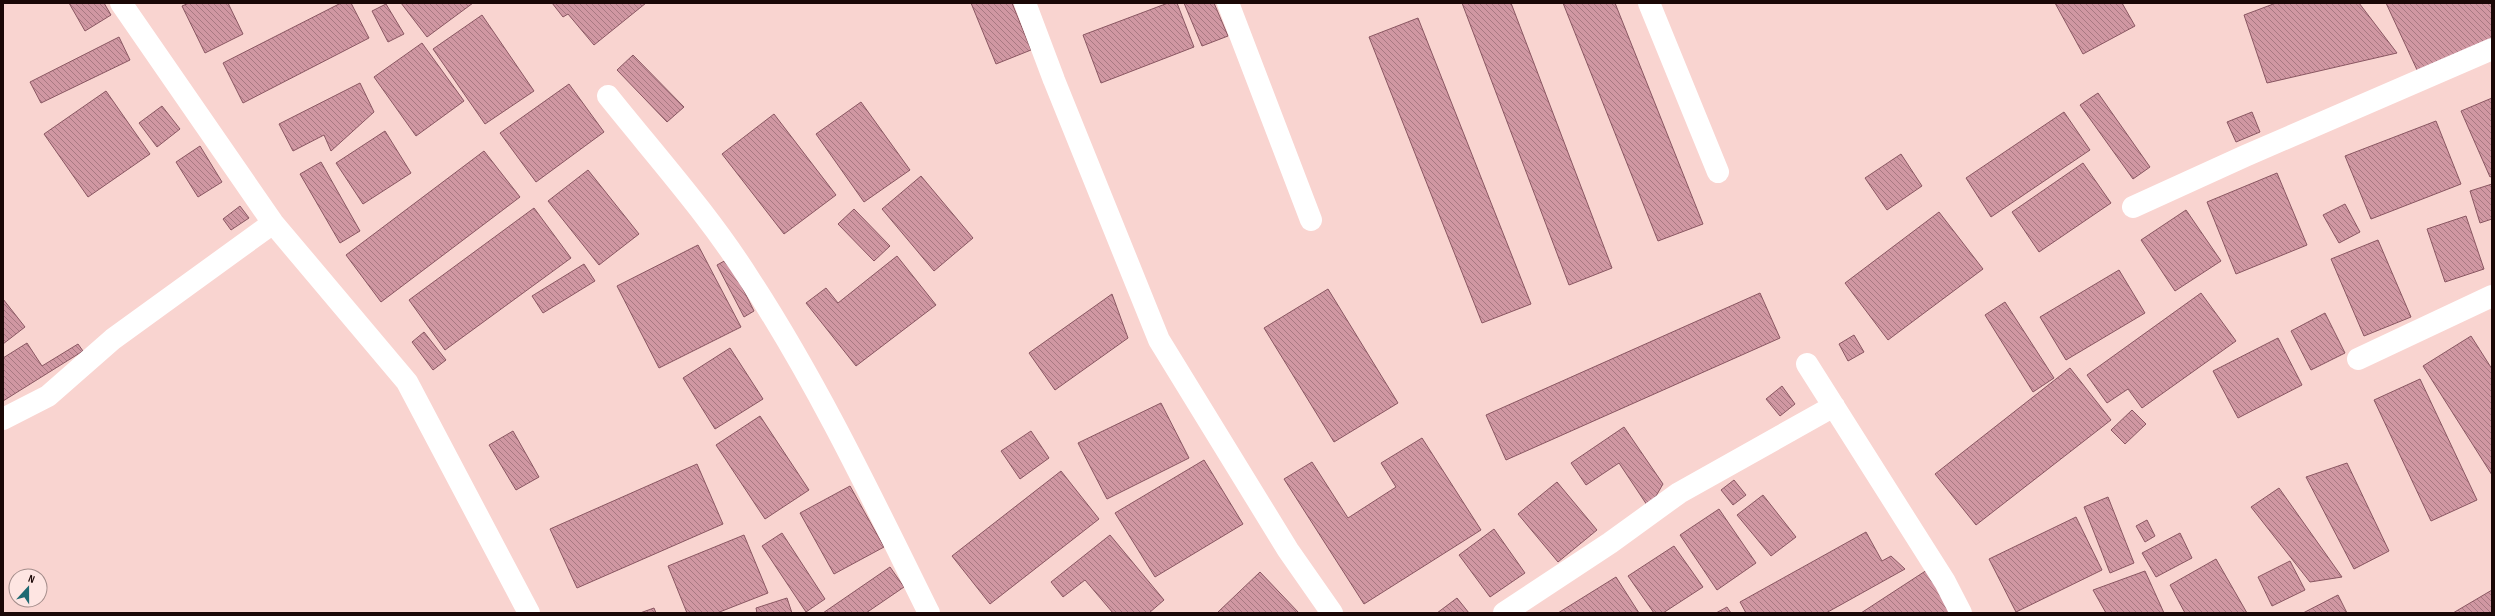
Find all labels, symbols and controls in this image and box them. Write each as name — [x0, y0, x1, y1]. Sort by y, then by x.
north arrow — [8, 568, 48, 608]
text: N — [26, 572, 37, 586]

